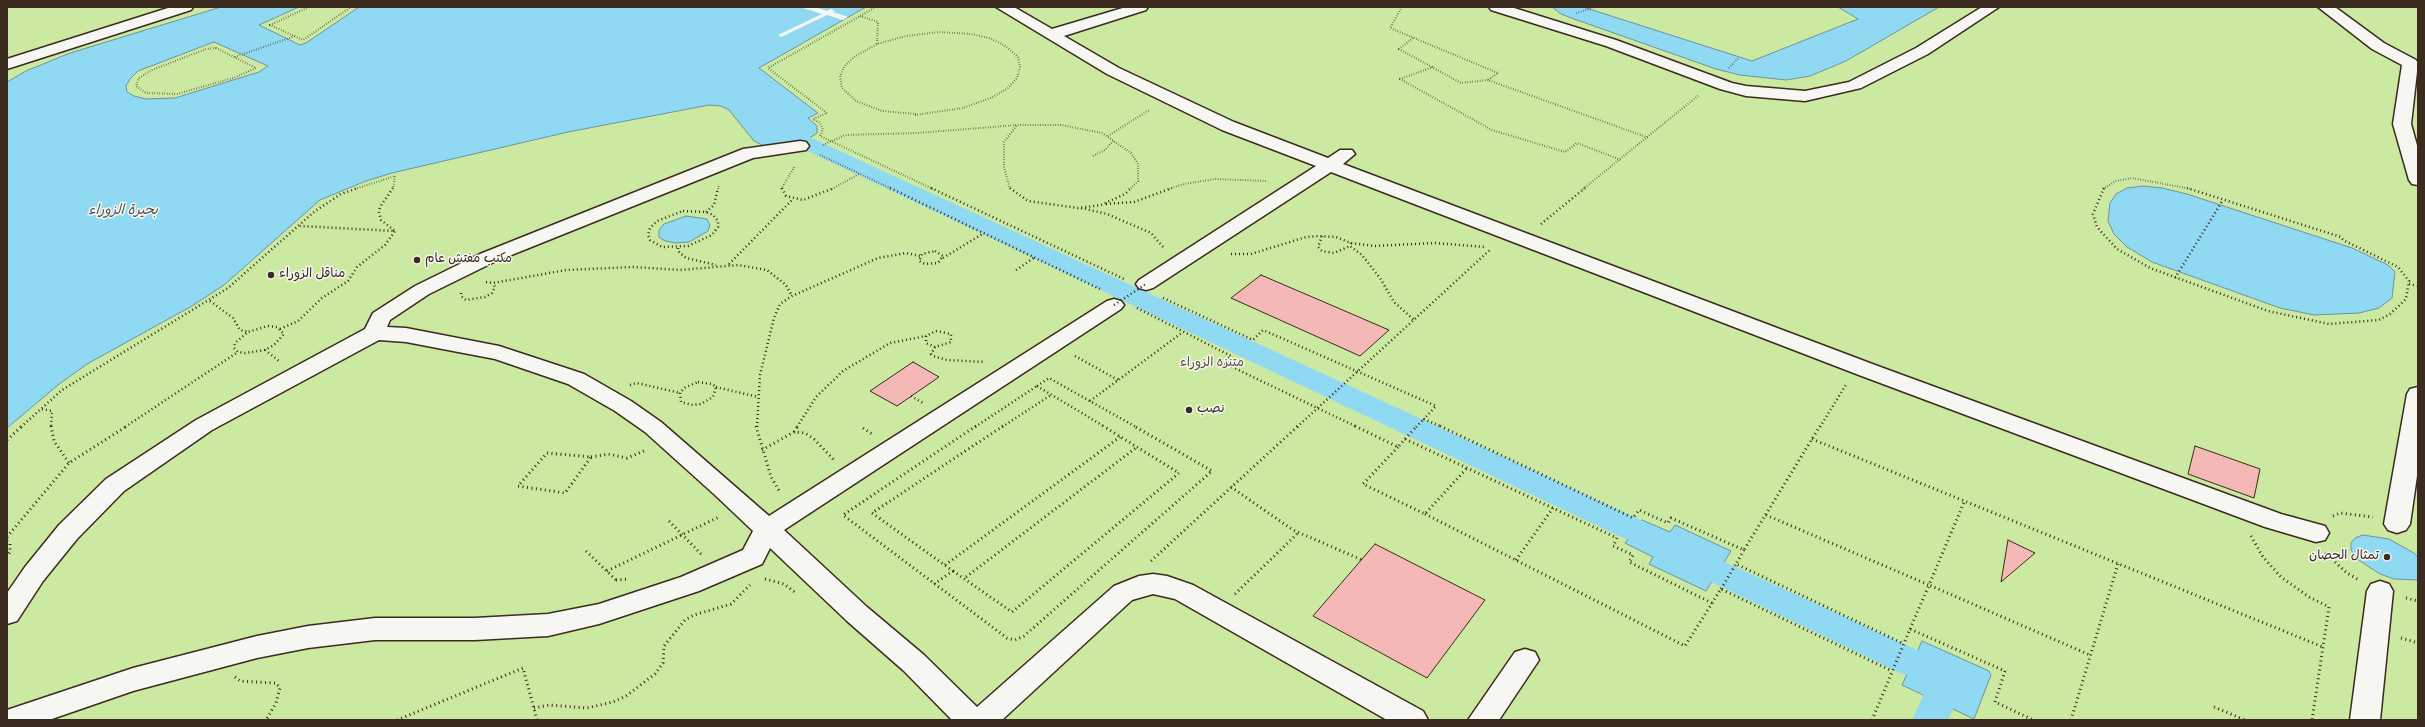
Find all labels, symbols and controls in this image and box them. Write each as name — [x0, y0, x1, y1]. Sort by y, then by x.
water label: بحيرة الزوراء — [88, 204, 158, 220]
place label: مكتب مفتش عام — [425, 252, 512, 268]
marker: مكتب مفتش عام — [412, 255, 422, 265]
place label: مناقل الزوراء — [279, 267, 345, 283]
marker: مناقل الزوراء — [266, 270, 276, 280]
park label: متنزه الزوراء — [1180, 356, 1244, 372]
place label: نصب — [1197, 402, 1225, 418]
marker: نصب — [1184, 405, 1194, 415]
place label: تمثال الحصان — [2309, 549, 2379, 565]
marker: تمثال الحصان — [2382, 552, 2392, 562]

